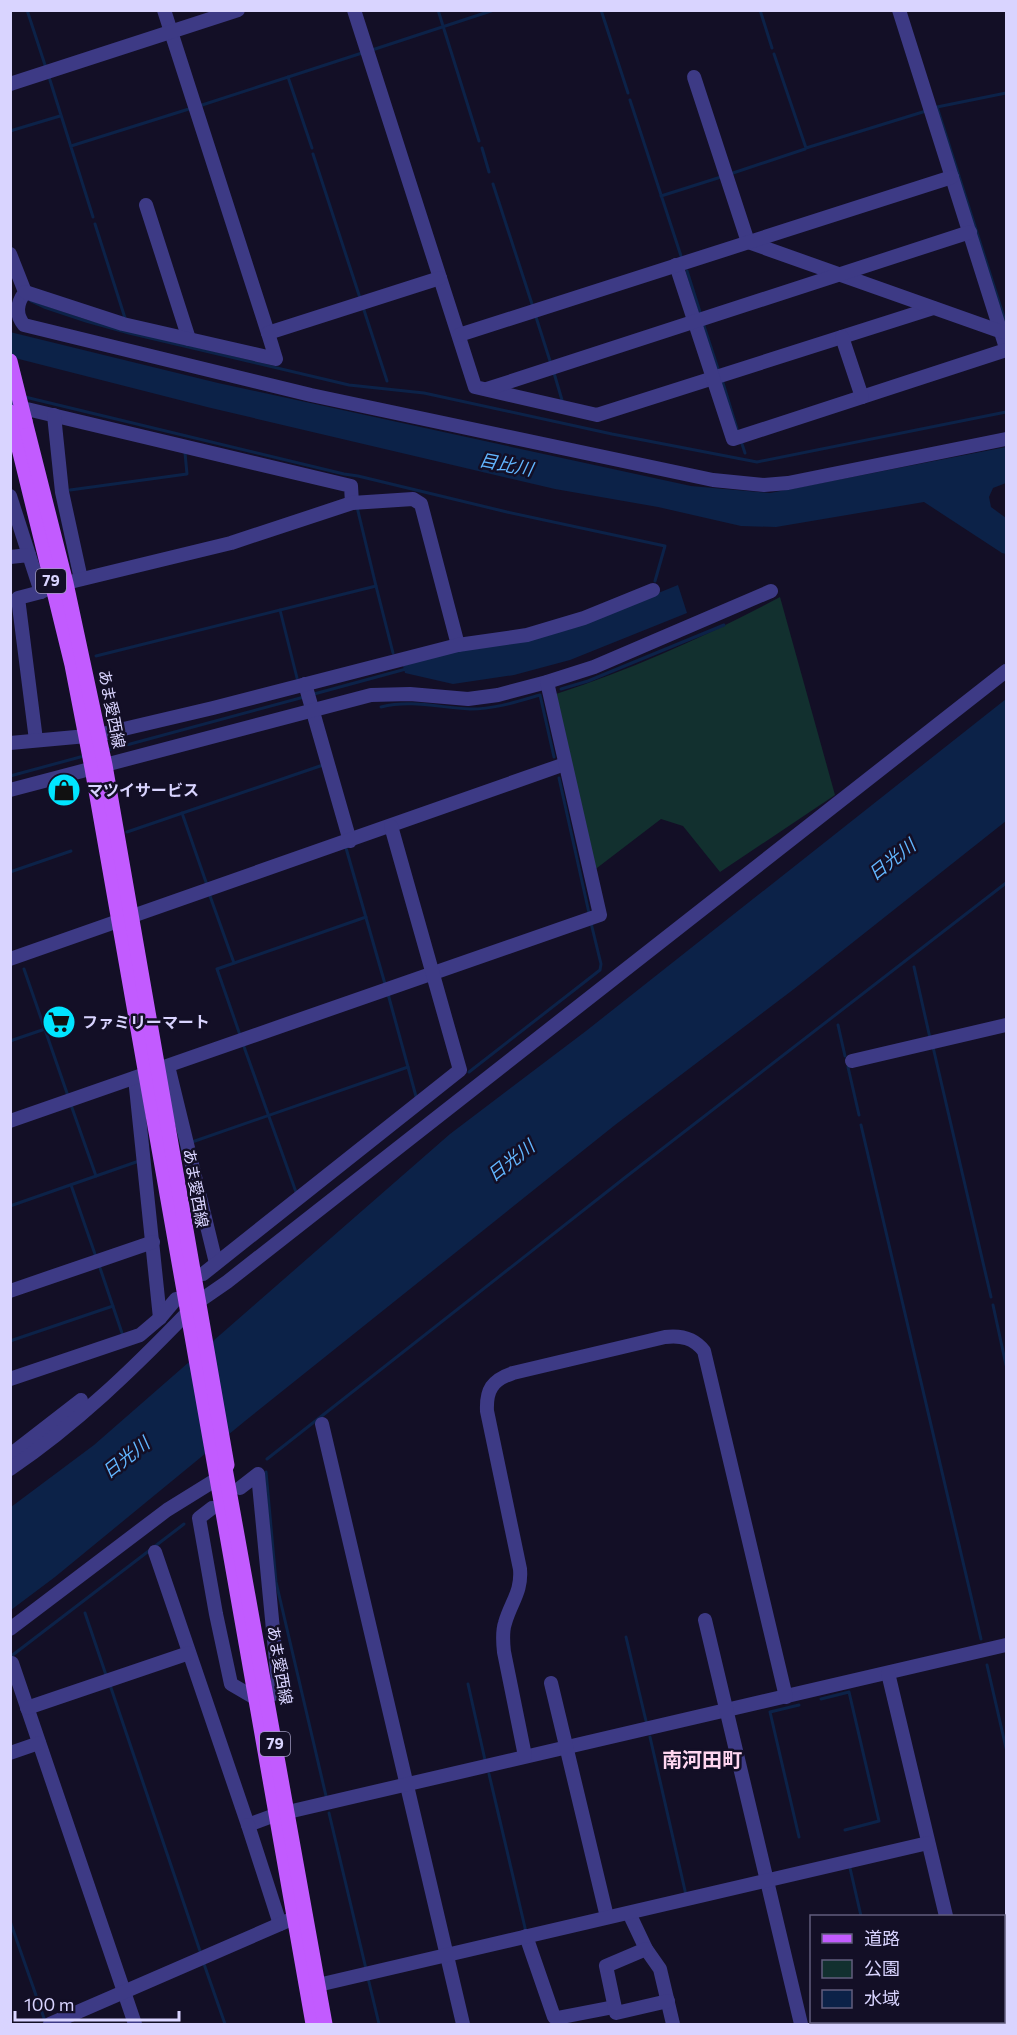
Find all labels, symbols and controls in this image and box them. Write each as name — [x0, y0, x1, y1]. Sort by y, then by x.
water label: 目比川 — [478, 448, 537, 480]
road number: 79 — [36, 569, 66, 593]
street label: あま愛西線 — [96, 668, 129, 750]
shop icon: マツイサービス — [46, 772, 82, 808]
place label: マツイサービス — [87, 780, 199, 799]
water label: 日光川 — [863, 833, 921, 885]
supermarket icon: ファミリーマート — [41, 1004, 77, 1040]
place label: ファミリーマート — [82, 1012, 210, 1031]
water label: 日光川 — [482, 1134, 540, 1186]
street label: あま愛西線 — [180, 1147, 213, 1229]
water label: 日光川 — [97, 1431, 155, 1483]
street label: あま愛西線 — [264, 1624, 297, 1706]
road number: 79 — [260, 1732, 290, 1756]
district label: 南河田町 — [662, 1747, 742, 1771]
legend — [810, 1915, 1005, 2023]
text: 道路 — [864, 1927, 900, 1949]
text: 公園 — [864, 1957, 900, 1979]
scale bar — [15, 1984, 178, 2022]
text: 水域 — [864, 1987, 900, 2009]
text: 100 m — [24, 1993, 74, 2015]

